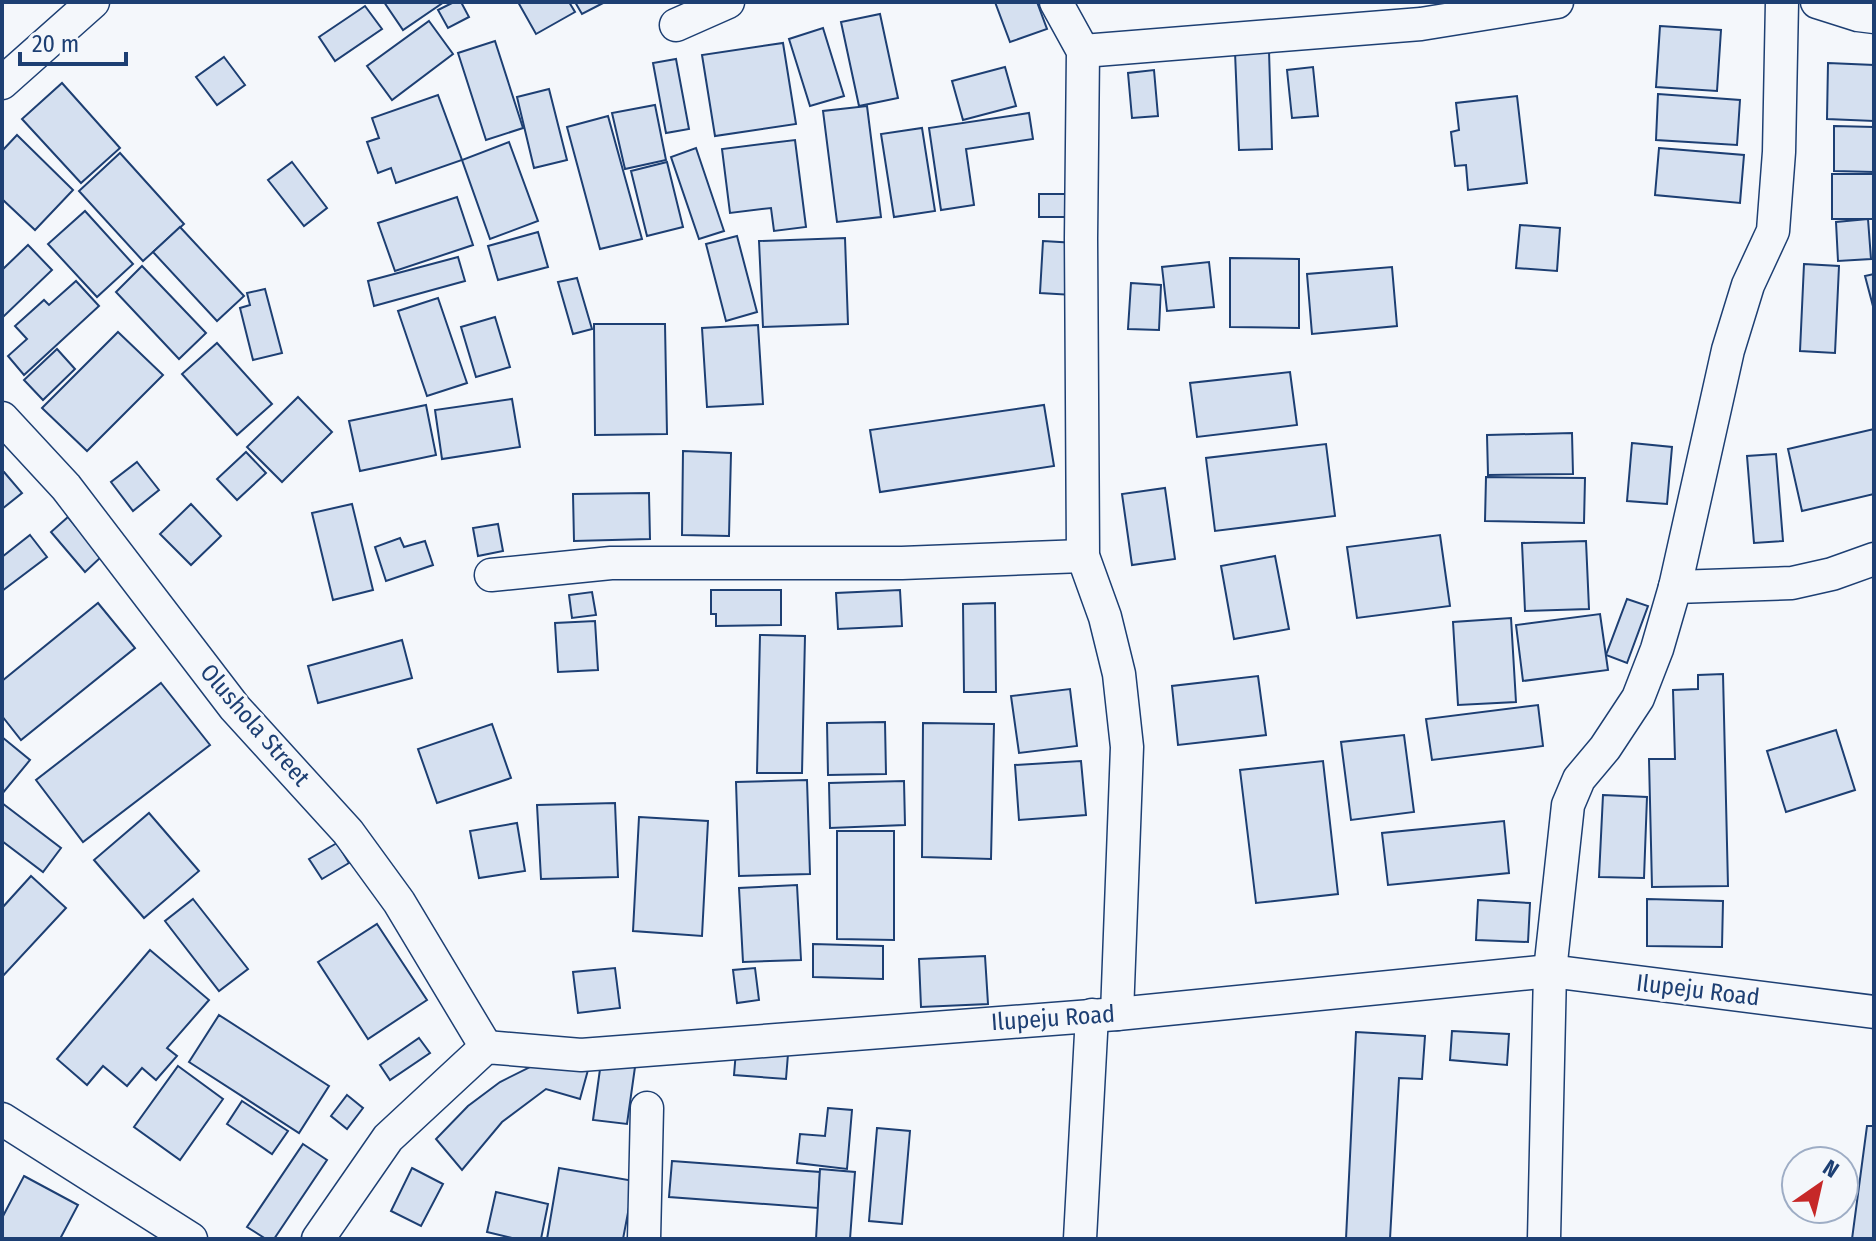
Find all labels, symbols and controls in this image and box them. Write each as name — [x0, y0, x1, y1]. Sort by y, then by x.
scale bar — [20, 16, 126, 66]
text: 20 m — [32, 30, 79, 58]
street label: Olushola Street — [195, 658, 316, 792]
street label: Ilupeju Road — [1635, 969, 1761, 1011]
street label: Ilupeju Road — [990, 1000, 1116, 1036]
north arrow — [1780, 1145, 1860, 1225]
text: N — [1818, 1154, 1844, 1184]

